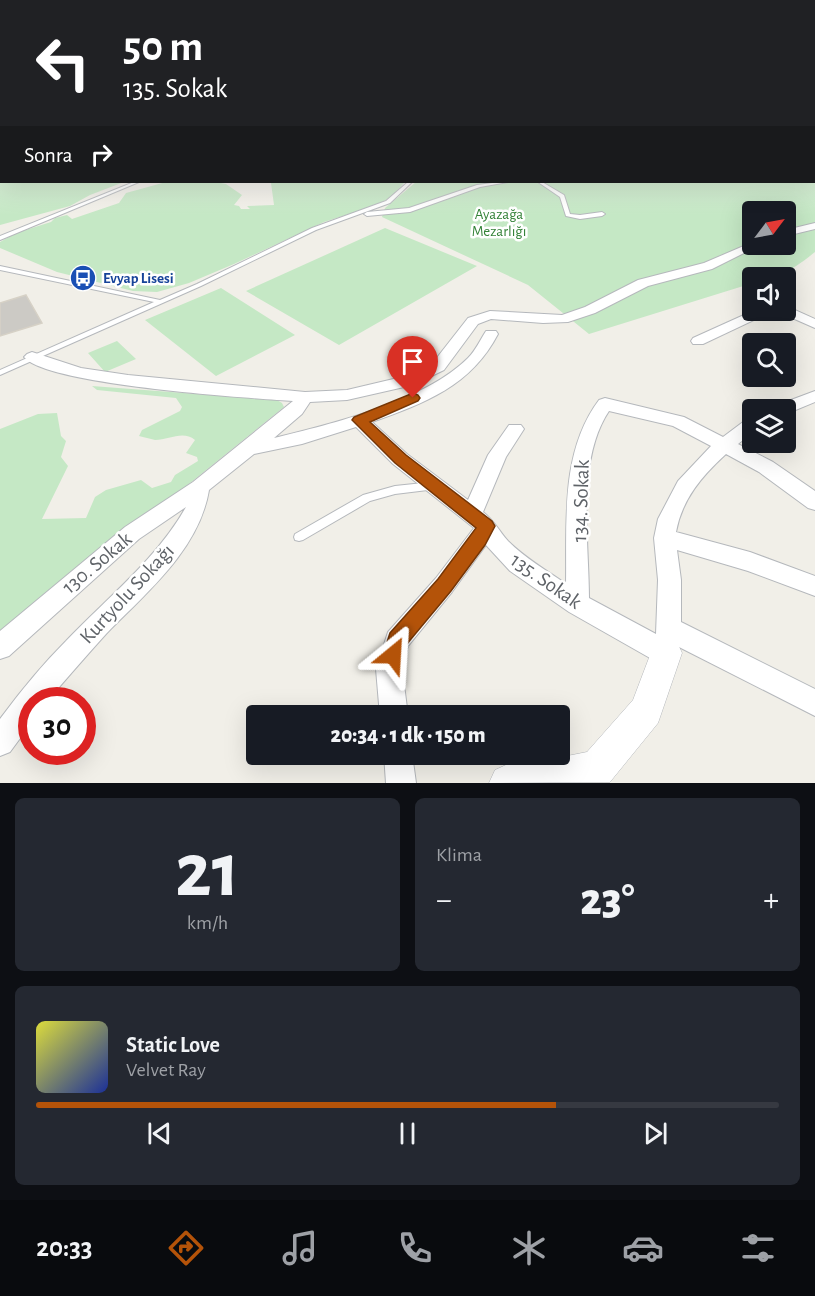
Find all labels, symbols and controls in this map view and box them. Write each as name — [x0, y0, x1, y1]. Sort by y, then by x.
icon: left — [24, 24, 102, 102]
text: 50 m — [123, 26, 203, 68]
text: 135. Sokak — [123, 75, 227, 102]
icon: right — [85, 138, 118, 171]
text: Sonra — [24, 144, 73, 166]
north arrow — [742, 201, 796, 255]
map controls — [742, 201, 796, 453]
park label: Ayazağa Mezarlığı — [472, 207, 526, 239]
bus stop icon: Evyap Lisesi — [68, 263, 98, 293]
button: sound — [742, 267, 796, 321]
place label: Evyap Lisesi — [103, 271, 174, 286]
button: search — [742, 333, 796, 387]
pin — [387, 336, 438, 398]
icon: arrive — [396, 345, 429, 378]
button: layers — [742, 399, 796, 453]
street label: 134. Sokak — [569, 459, 593, 543]
street label: 130. Sokak — [58, 528, 136, 598]
street label: Kurtyolu Sokağı — [76, 540, 178, 648]
street label: 135. Sokak — [507, 549, 586, 613]
position arrow — [361, 623, 425, 687]
speed limit sign: 30 — [18, 687, 96, 765]
text: 20:34 · 1 dk · 150 m — [330, 724, 486, 746]
text: 21 — [175, 833, 240, 911]
text: Klima — [436, 845, 482, 865]
text: 23° — [580, 878, 635, 923]
text: − — [436, 884, 452, 917]
text: + — [763, 884, 779, 917]
text: km/h — [187, 913, 228, 933]
text: Static Love — [126, 1034, 220, 1056]
text: Velvet Ray — [126, 1060, 206, 1080]
icon: previous — [143, 1117, 176, 1150]
icon: pause — [391, 1117, 424, 1150]
icon: next — [639, 1117, 672, 1150]
icon: directions — [165, 1227, 207, 1269]
icon: music — [279, 1227, 321, 1269]
icon: phone — [394, 1227, 436, 1269]
icon: climate — [508, 1227, 550, 1269]
icon: car — [622, 1227, 664, 1269]
icon: filters — [737, 1227, 779, 1269]
text: 20:33 — [36, 1234, 92, 1261]

